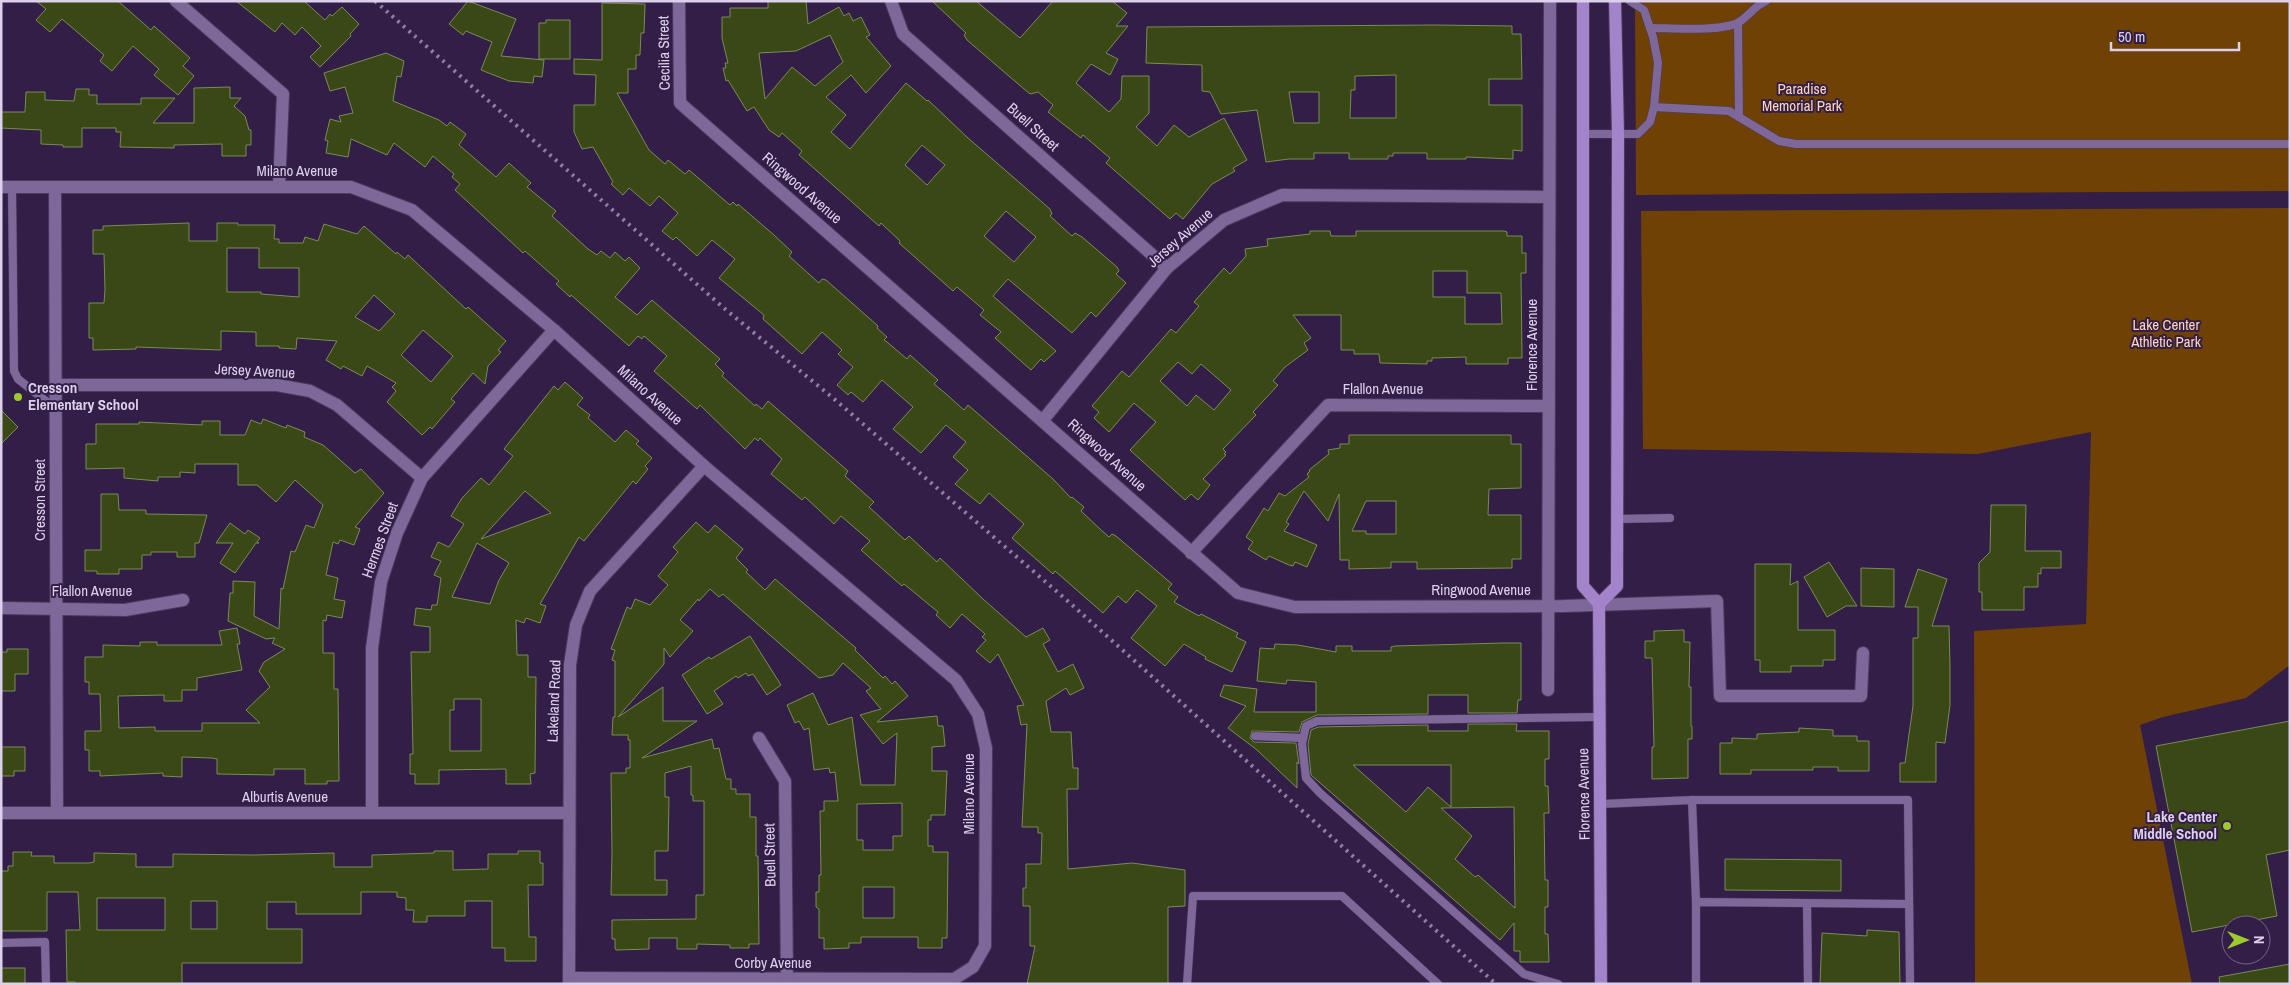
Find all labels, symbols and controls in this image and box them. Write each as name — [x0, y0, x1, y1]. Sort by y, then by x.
street label: Cecilia Street — [652, 15, 675, 90]
scale bar — [2111, 20, 2238, 52]
text: 50 m — [2118, 26, 2145, 47]
park label: Paradise Memorial Park — [1762, 78, 1843, 116]
street label: Buell Street — [1003, 98, 1064, 156]
street label: Ringwood Avenue — [758, 147, 847, 228]
street label: Milano Avenue — [256, 160, 338, 181]
street label: Jersey Avenue — [1142, 203, 1217, 272]
street label: Florence Avenue — [1521, 299, 1542, 391]
park label: Lake Center Athletic Park — [2130, 314, 2202, 352]
street label: Jersey Avenue — [214, 358, 296, 383]
street label: Milano Avenue — [613, 360, 688, 430]
place label: Cresson Elementary School — [28, 377, 139, 415]
street label: Flallon Avenue — [1343, 378, 1423, 399]
marker: Cresson Elementary School — [12, 391, 24, 403]
street label: Ringwood Avenue — [1063, 413, 1151, 496]
street label: Cresson Street — [29, 458, 50, 541]
street label: Hermes Street — [356, 498, 403, 581]
street label: Ringwood Avenue — [1431, 579, 1531, 600]
street label: Flallon Avenue — [52, 580, 132, 601]
street label: Lakeland Road — [542, 659, 565, 743]
street label: Florence Avenue — [1572, 748, 1595, 840]
street label: Milano Avenue — [958, 753, 979, 835]
street label: Alburtis Avenue — [241, 786, 328, 807]
place label: Lake Center Middle School — [2134, 806, 2217, 844]
marker: Lake Center Middle School — [2221, 820, 2233, 832]
street label: Buell Street — [758, 822, 781, 887]
north arrow — [2221, 915, 2271, 965]
text: N — [2250, 936, 2268, 944]
street label: Corby Avenue — [734, 952, 812, 973]

